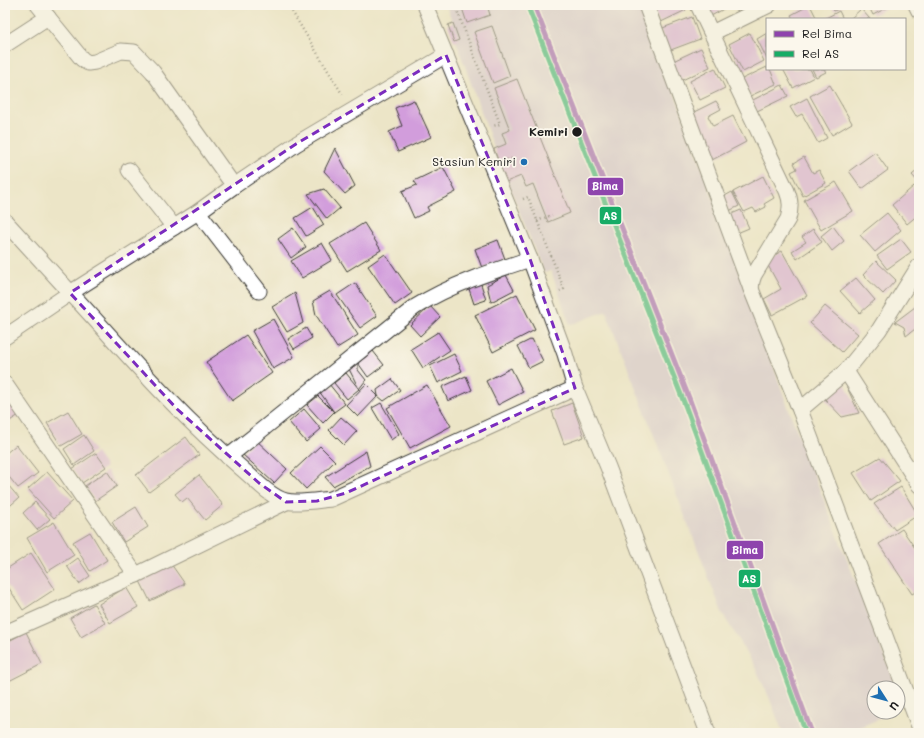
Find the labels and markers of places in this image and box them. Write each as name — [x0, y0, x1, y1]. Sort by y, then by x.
place label: Kemiri — [529, 123, 568, 139]
marker: Kemiri — [570, 125, 584, 139]
place label: Stasiun Kemiri — [432, 153, 516, 169]
marker: Stasiun Kemiri — [519, 157, 529, 167]

